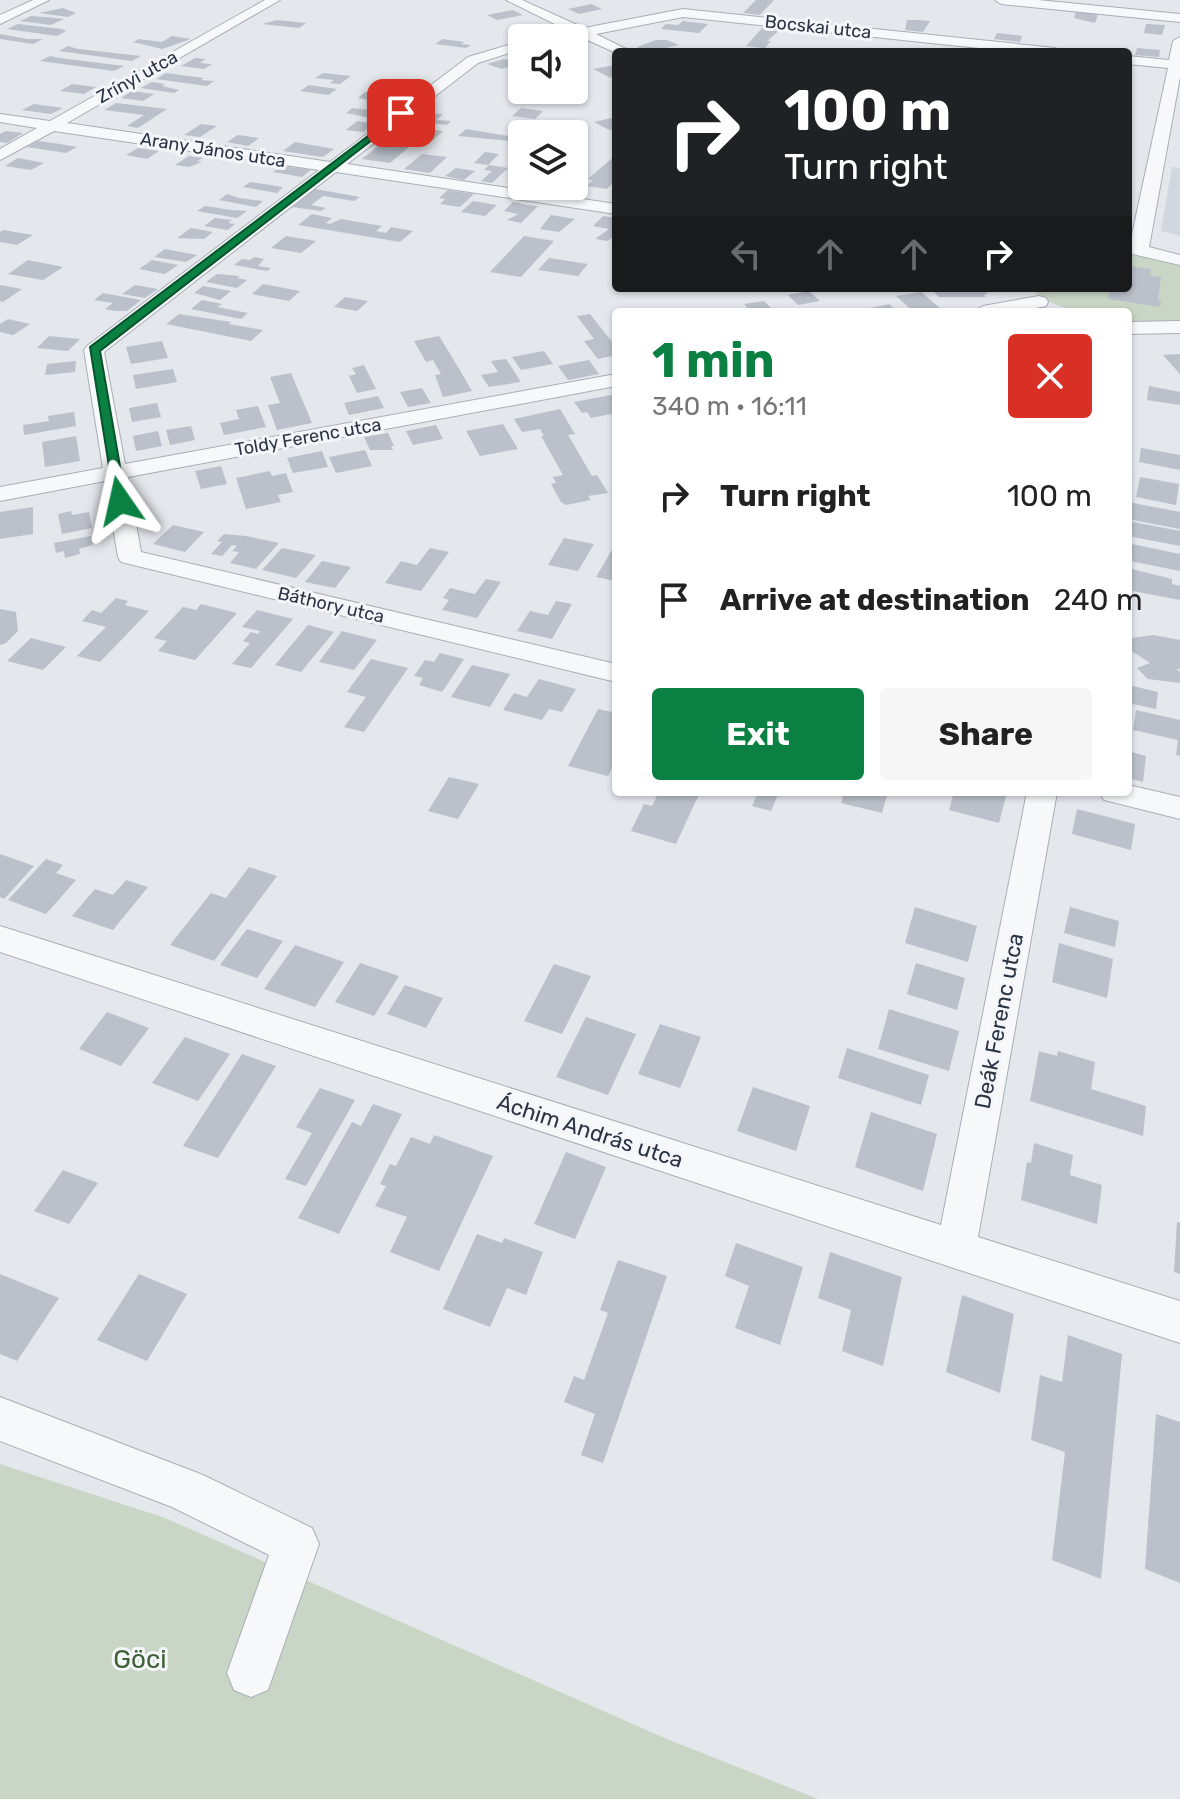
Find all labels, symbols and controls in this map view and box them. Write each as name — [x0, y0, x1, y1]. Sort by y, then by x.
street label: Bocskai utca — [764, 10, 872, 44]
map controls — [508, 24, 588, 200]
button: sound — [508, 24, 588, 104]
street label: Zrínyi utca — [93, 46, 181, 108]
text: 100 m — [784, 78, 951, 144]
pin — [367, 79, 435, 147]
icon: right — [652, 80, 756, 184]
icon: arrive — [379, 91, 423, 135]
button: layers — [508, 120, 588, 200]
street label: Arany János utca — [139, 128, 287, 172]
text: Turn right — [784, 145, 948, 188]
icon: left — [724, 232, 768, 276]
icon: ahead — [808, 232, 852, 276]
icon: ahead — [892, 232, 936, 276]
icon: right — [976, 232, 1020, 276]
text: 1 min — [652, 332, 775, 389]
button: close — [1008, 334, 1092, 418]
text: 340 m · 16:11 — [652, 391, 807, 422]
street label: Toldy Ferenc utca — [233, 413, 383, 461]
position arrow — [78, 459, 162, 543]
icon: right — [652, 474, 696, 518]
text: Turn right — [720, 478, 871, 514]
text: 100 m — [1007, 478, 1092, 514]
icon: arrive — [652, 578, 696, 622]
street label: Báthory utca — [276, 582, 386, 628]
text: Arrive at destination — [720, 582, 1030, 618]
text: 240 m — [1054, 582, 1143, 618]
button: Exit — [652, 688, 864, 780]
button: Share — [880, 688, 1092, 780]
street label: Deák Ferenc utca — [969, 931, 1029, 1111]
street label: Áchim András utca — [494, 1088, 686, 1174]
park label: Göci — [113, 1644, 167, 1675]

